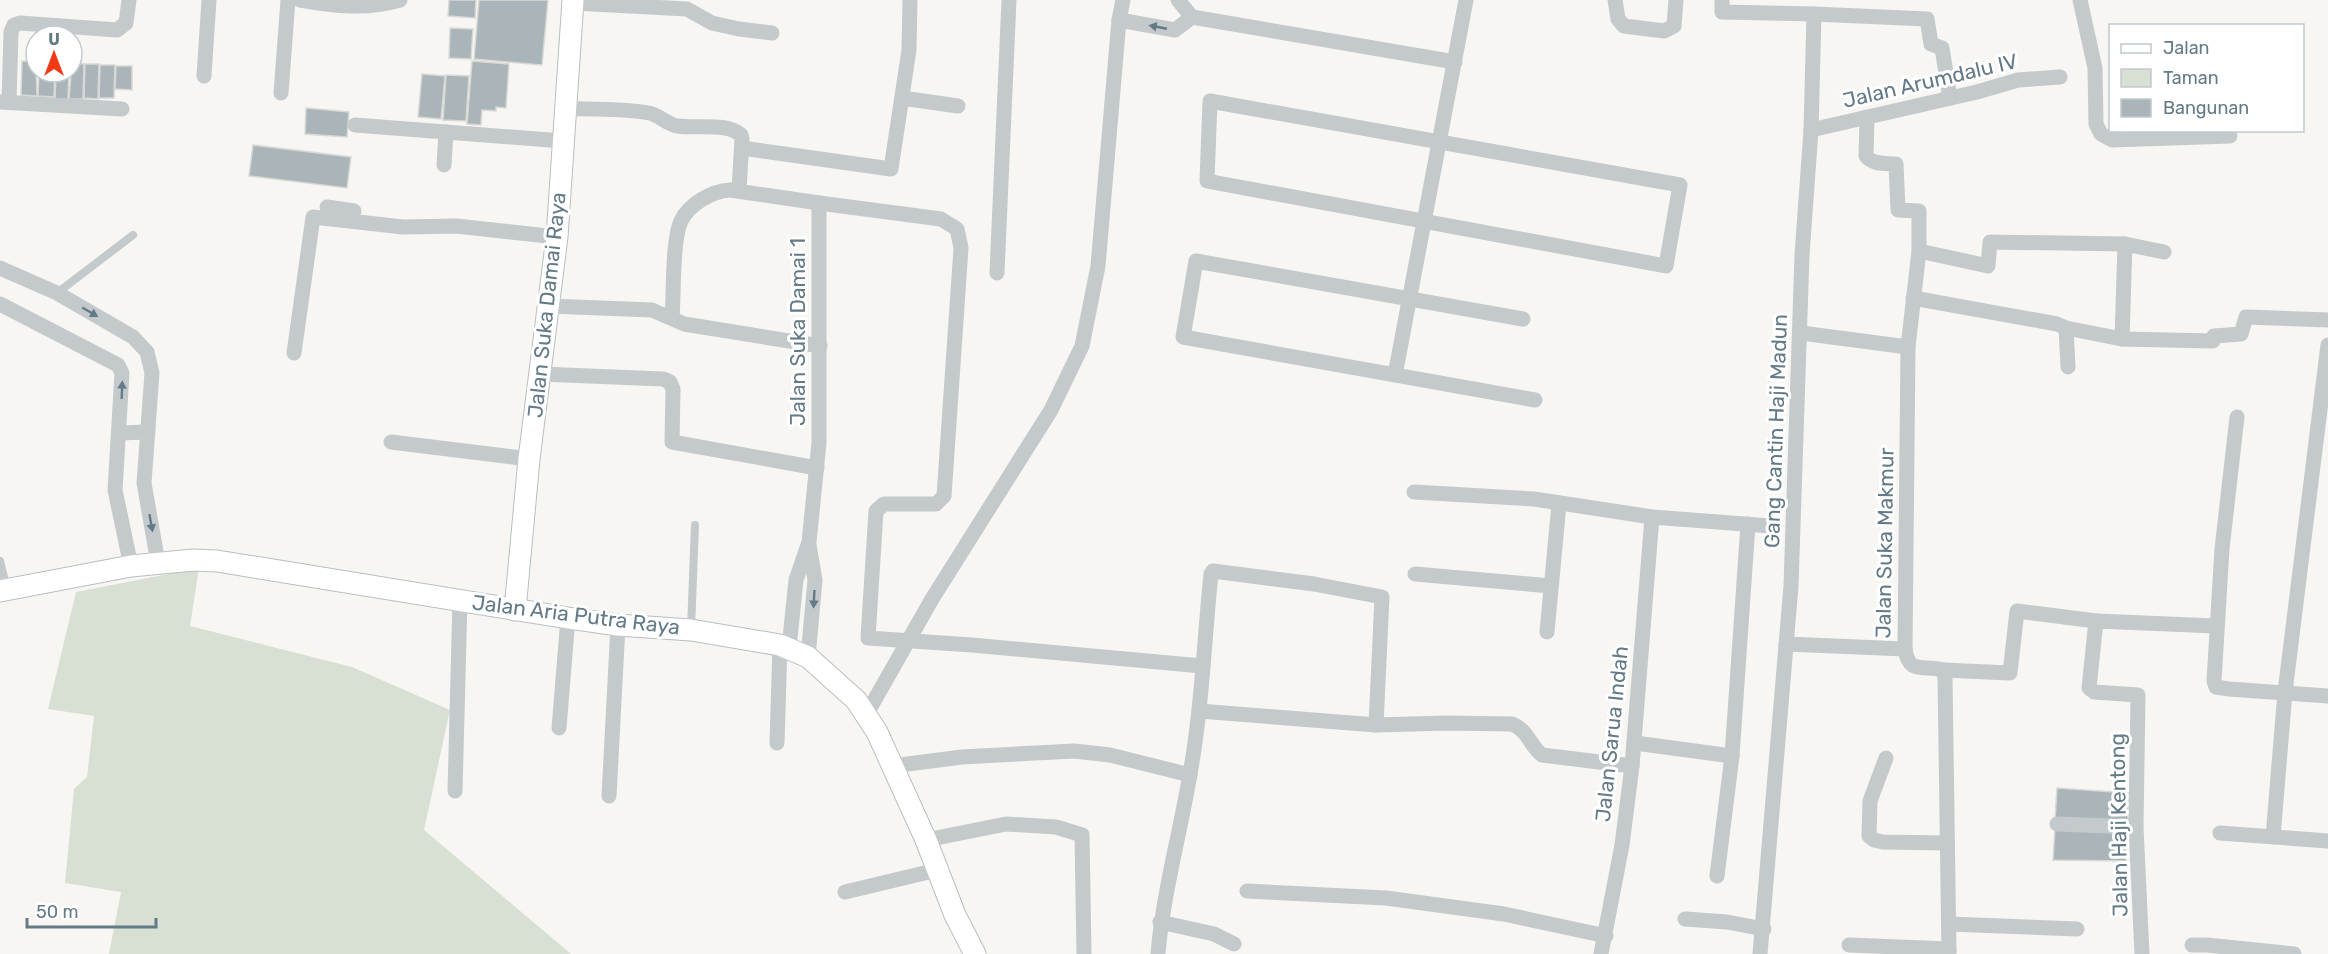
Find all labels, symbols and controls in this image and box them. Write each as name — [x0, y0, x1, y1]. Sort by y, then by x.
one-way arrow — [1148, 22, 1167, 31]
north arrow — [24, 24, 84, 84]
legend — [2109, 24, 2304, 132]
text: U — [48, 30, 60, 49]
text: Jalan — [2163, 37, 2210, 59]
street label: Jalan Arumdalu IV — [1840, 48, 2020, 113]
text: Taman — [2163, 67, 2219, 89]
text: Bangunan — [2163, 97, 2249, 119]
street label: Jalan Suka Damai Raya — [522, 191, 571, 419]
street label: Jalan Suka Damai 1 — [785, 238, 810, 426]
one-way arrow — [82, 307, 99, 317]
street label: Gang Cantin Haji Madun — [1759, 314, 1792, 548]
one-way arrow — [117, 380, 126, 399]
street label: Jalan Suka Makmur — [1870, 447, 1899, 639]
one-way arrow — [147, 514, 156, 533]
street label: Jalan Aria Putra Raya — [471, 589, 682, 640]
one-way arrow — [809, 590, 818, 609]
street label: Jalan Sarua Indah — [1590, 645, 1633, 823]
street label: Jalan Haji Kentong — [2104, 733, 2133, 917]
scale bar — [27, 891, 156, 929]
text: 50 m — [36, 901, 79, 923]

